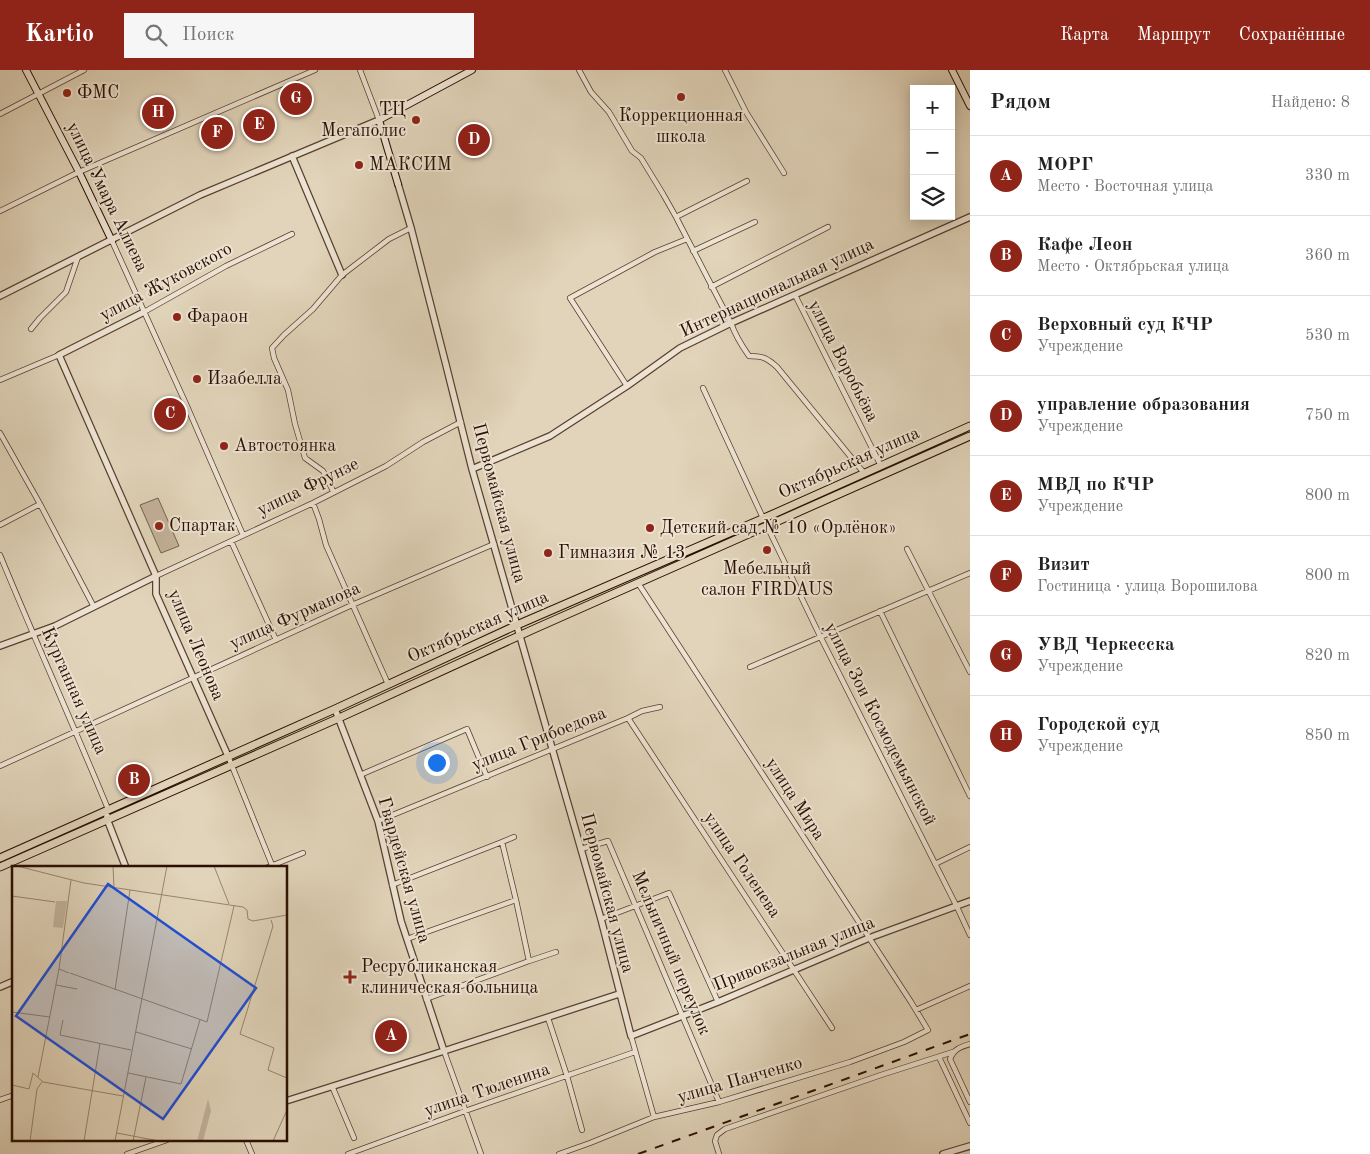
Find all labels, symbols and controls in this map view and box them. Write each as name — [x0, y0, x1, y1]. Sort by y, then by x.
search box — [124, 13, 474, 58]
icon: search — [142, 21, 170, 49]
text: Kartio — [25, 23, 94, 47]
text: Поиск — [182, 26, 234, 45]
text: Карта — [1060, 26, 1109, 44]
text: Маршрут — [1137, 26, 1211, 44]
text: Сохранённые — [1239, 26, 1345, 44]
pin: G — [280, 80, 312, 118]
place label: ФМС — [77, 84, 119, 102]
map controls — [910, 85, 955, 220]
button: + — [910, 85, 955, 130]
marker: ФМС — [61, 87, 73, 99]
marker: Коррекционная школа — [675, 91, 687, 103]
text: Рядом — [990, 92, 1051, 113]
pin: H — [142, 94, 174, 132]
text: Найдено: 8 — [1271, 95, 1350, 111]
place label: ТЦ Мегаполис — [321, 101, 406, 140]
pin: E — [243, 106, 275, 144]
place label: Коррекционная школа — [619, 107, 743, 146]
pin: F — [201, 114, 233, 152]
marker: ТЦ Мегаполис — [410, 114, 422, 126]
street label: улица Умара Алиева — [63, 119, 151, 275]
pin: D — [458, 121, 490, 159]
button: − — [910, 130, 955, 175]
place label: МАКСИМ — [369, 156, 452, 174]
text: МОРГ — [1037, 156, 1093, 175]
marker: МАКСИМ — [353, 159, 365, 171]
text: A — [1000, 168, 1012, 184]
text: 330 m — [1305, 168, 1350, 184]
button: layers — [910, 175, 955, 220]
text: Место · Восточная улица — [1037, 179, 1214, 195]
street label: Интернациональная улица — [677, 235, 877, 341]
text: Кафе Леон — [1037, 236, 1133, 255]
street label: улица Жуковского — [97, 240, 235, 324]
text: B — [1000, 248, 1012, 264]
text: 360 m — [1305, 248, 1350, 264]
text: Место · Октябрьская улица — [1037, 259, 1229, 275]
street label: улица Воробьёва — [805, 297, 881, 425]
place label: Фараон — [187, 308, 248, 326]
marker: Фараон — [171, 311, 183, 323]
text: Верховный суд КЧР — [1037, 316, 1213, 335]
text: C — [1001, 328, 1011, 344]
text: 530 m — [1305, 328, 1350, 344]
text: Учреждение — [1037, 339, 1123, 355]
place label: Изабелла — [207, 370, 282, 388]
marker: Изабелла — [191, 373, 203, 385]
pin: C — [154, 395, 186, 433]
text: управление образования — [1037, 396, 1250, 415]
text: D — [1000, 408, 1012, 424]
text: 750 m — [1305, 408, 1350, 424]
text: Учреждение — [1037, 419, 1123, 435]
street label: Первомайская улица — [469, 421, 529, 585]
street label: Октябрьская улица — [776, 424, 922, 502]
place label: Автостоянка — [234, 437, 336, 455]
marker: Автостоянка — [218, 440, 230, 452]
street label: улица Фрунзе — [254, 455, 362, 519]
text: МВД по КЧР — [1037, 476, 1154, 495]
text: E — [1000, 488, 1012, 504]
text: 800 m — [1305, 488, 1350, 504]
text: Учреждение — [1037, 499, 1123, 515]
place label: Спартак — [169, 517, 236, 535]
place label: Детский сад № 10 «Орлёнок» — [660, 519, 897, 537]
marker: Спартак — [153, 520, 165, 532]
marker: Детский сад № 10 «Орлёнок» — [644, 522, 656, 534]
place label: Гимназия № 13 — [558, 544, 686, 562]
marker: Мебельный салон FIRDAUS — [761, 544, 773, 556]
marker: Гимназия № 13 — [542, 547, 554, 559]
text: Визит — [1037, 556, 1090, 575]
place label: Мебельный салон FIRDAUS — [701, 560, 833, 599]
text: F — [1001, 568, 1011, 584]
text: 800 m — [1305, 568, 1350, 584]
street label: улица Фурманова — [227, 579, 363, 653]
text: Гостиница · улица Ворошилова — [1037, 579, 1258, 595]
street label: улица Леонова — [165, 587, 227, 703]
street label: Октябрьская улица — [405, 588, 551, 666]
street label: улица Зои Космодемьянской — [821, 620, 939, 828]
street label: Курганная улица — [38, 625, 110, 757]
text: УВД Черкесска — [1037, 636, 1175, 655]
text: G — [1000, 648, 1012, 664]
text: 820 m — [1305, 648, 1350, 664]
text: Учреждение — [1037, 659, 1123, 675]
street label: улица Грибоедова — [469, 704, 609, 774]
text: Городской суд — [1037, 716, 1160, 735]
text: H — [999, 728, 1013, 744]
text: 850 m — [1305, 728, 1350, 744]
text: Учреждение — [1037, 739, 1123, 755]
your location — [424, 750, 450, 776]
street label: улица Мира — [762, 755, 828, 843]
pin: B — [118, 761, 150, 799]
street label: Гвардейская улица — [375, 795, 433, 945]
street label: улица Голенева — [700, 809, 784, 921]
street label: Первомайская улица — [577, 811, 637, 975]
inset map — [12, 866, 288, 1142]
street label: Мельничный переулок — [628, 868, 714, 1038]
street label: Привокзальная улица — [711, 913, 877, 995]
place label: Ресрубликанская клиническая больница — [361, 958, 539, 997]
marker: Ресрубликанская клиническая больница — [343, 970, 357, 984]
pin: A — [375, 1017, 407, 1055]
street label: улица Панченко — [675, 1054, 805, 1106]
street label: улица Тюленина — [422, 1060, 552, 1120]

